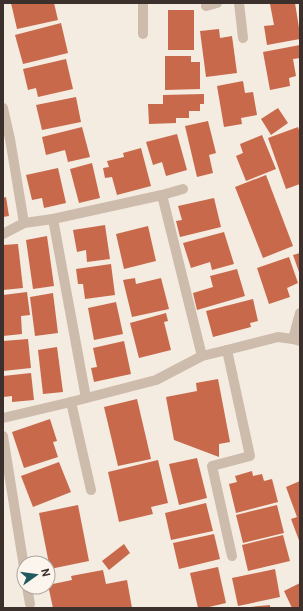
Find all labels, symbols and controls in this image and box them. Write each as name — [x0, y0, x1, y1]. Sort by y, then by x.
north arrow — [16, 555, 56, 595]
text: N — [38, 567, 53, 578]

